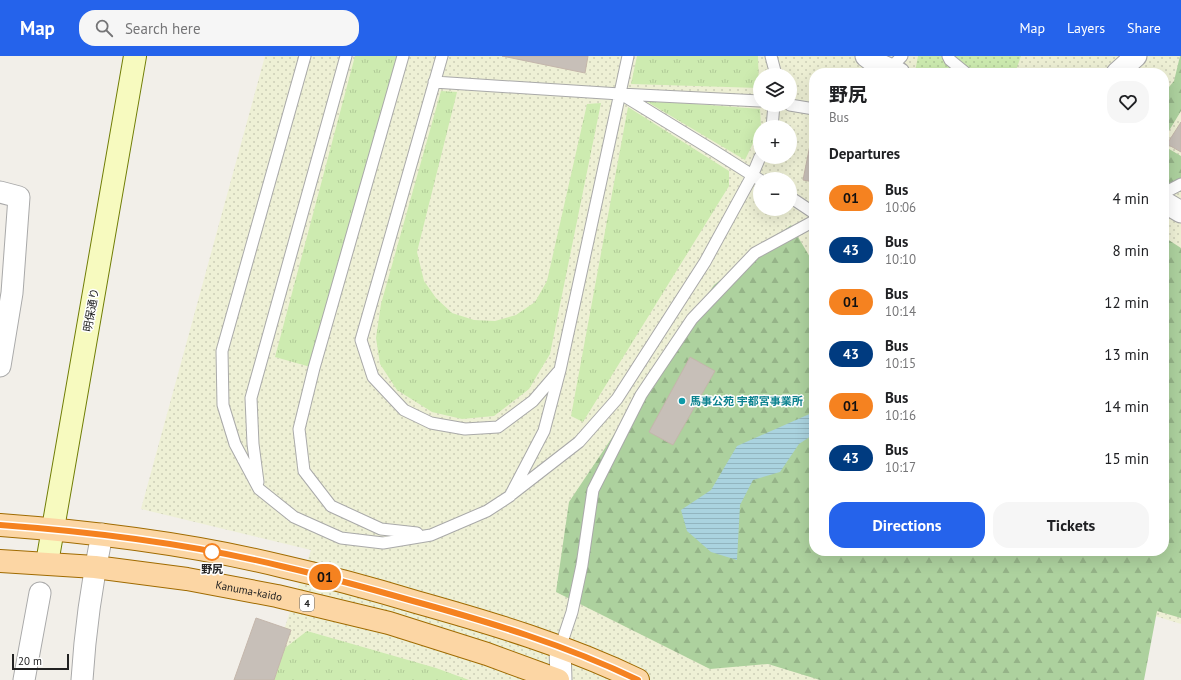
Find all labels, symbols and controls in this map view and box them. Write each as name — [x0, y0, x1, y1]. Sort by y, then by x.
search box — [79, 10, 359, 46]
text: Map — [20, 16, 55, 40]
icon: search — [93, 17, 115, 39]
text: Search here — [125, 19, 201, 38]
text: Map — [1019, 19, 1045, 37]
text: Layers — [1067, 19, 1105, 37]
text: Share — [1127, 19, 1161, 37]
map controls — [753, 68, 797, 216]
button: layers — [753, 68, 797, 112]
button: heart — [1107, 81, 1149, 123]
text: 野尻 — [829, 82, 867, 106]
text: Bus — [829, 109, 849, 126]
button: + — [753, 120, 797, 164]
text: Departures — [829, 144, 900, 163]
button: − — [753, 172, 797, 216]
text: Bus — [885, 180, 908, 199]
text: 01 — [843, 189, 859, 207]
text: 4 min — [1112, 189, 1149, 208]
text: 10:06 — [885, 199, 916, 216]
text: Bus — [885, 232, 908, 251]
text: 43 — [843, 241, 859, 259]
text: 8 min — [1112, 241, 1149, 260]
text: 10:10 — [885, 251, 916, 268]
text: Bus — [885, 284, 908, 303]
street label: 明保通り — [80, 287, 102, 333]
text: 01 — [843, 293, 859, 311]
text: 12 min — [1104, 293, 1149, 312]
text: 10:14 — [885, 303, 916, 320]
text: Bus — [885, 336, 908, 355]
text: 43 — [843, 345, 859, 363]
text: 13 min — [1104, 345, 1149, 364]
text: 10:15 — [885, 355, 916, 372]
text: Bus — [885, 388, 908, 407]
place label: 馬事公苑 宇都宮事業所 — [690, 394, 803, 408]
marker: 馬事公苑 宇都宮事業所 — [677, 396, 687, 406]
text: 01 — [843, 397, 859, 415]
text: 14 min — [1104, 397, 1149, 416]
text: 10:16 — [885, 407, 916, 424]
text: Bus — [885, 440, 908, 459]
text: 43 — [843, 449, 859, 467]
text: 15 min — [1104, 449, 1149, 468]
text: 10:17 — [885, 459, 916, 476]
button: Directions — [829, 502, 985, 548]
button: Tickets — [993, 502, 1149, 548]
marker: 野尻 — [203, 543, 221, 561]
place label: 野尻 — [201, 562, 223, 576]
line badge: 01 — [307, 564, 343, 590]
text: 01 — [317, 568, 333, 586]
street label: Kanuma-kaido — [214, 578, 284, 604]
road number: 4 — [300, 595, 314, 611]
scale bar — [12, 652, 69, 671]
text: 20 m — [18, 654, 42, 668]

